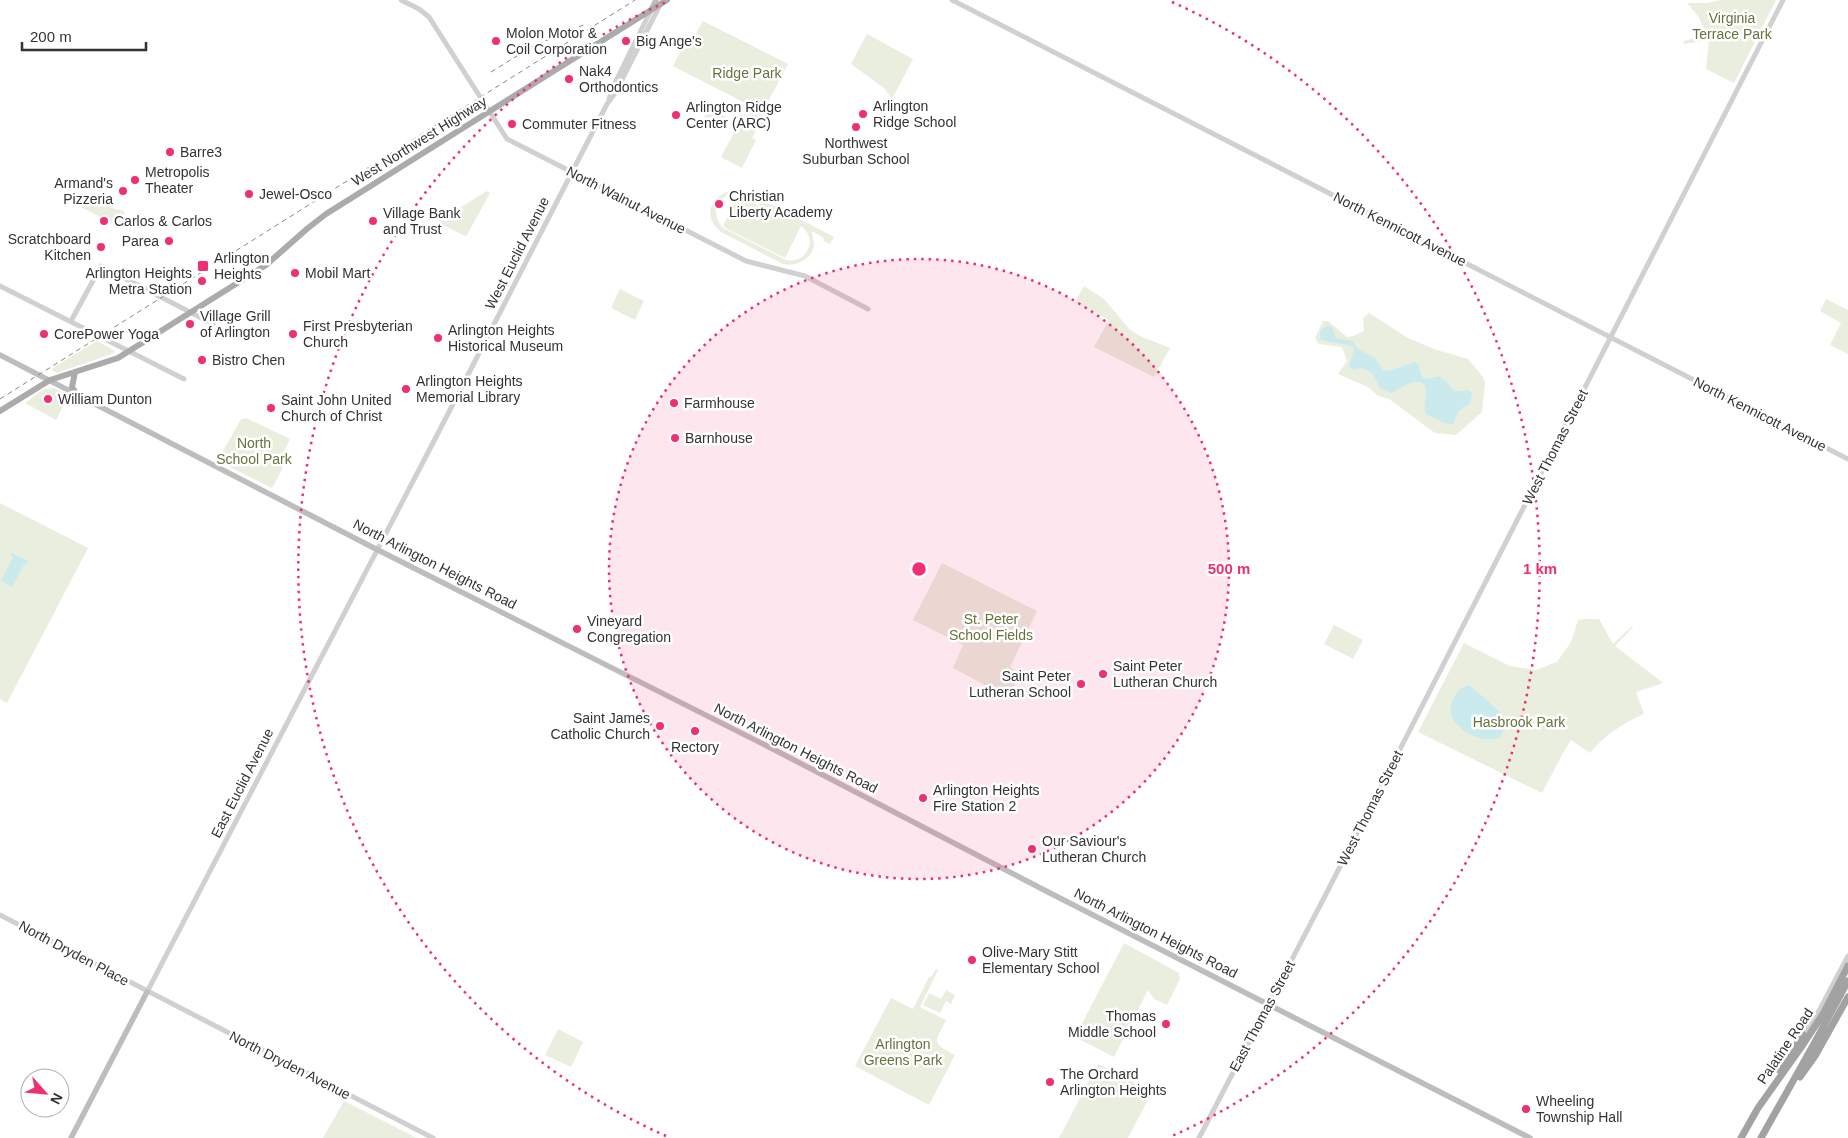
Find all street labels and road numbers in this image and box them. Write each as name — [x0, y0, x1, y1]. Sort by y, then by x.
street label: West Northwest Highway — [349, 93, 489, 189]
street label: North Walnut Avenue — [564, 163, 688, 237]
street label: North Kennicott Avenue — [1331, 189, 1469, 270]
street label: West Euclid Avenue — [482, 194, 552, 312]
street label: North Kennicott Avenue — [1691, 374, 1829, 455]
street label: West Thomas Street — [1519, 387, 1591, 507]
street label: North Arlington Heights Road — [351, 516, 519, 612]
street label: North Arlington Heights Road — [712, 700, 880, 796]
street label: East Euclid Avenue — [208, 726, 277, 840]
street label: West Thomas Street — [1334, 748, 1406, 868]
street label: North Arlington Heights Road — [1072, 885, 1240, 981]
street label: North Dryden Place — [16, 917, 132, 989]
street label: East Thomas Street — [1226, 958, 1298, 1074]
street label: Palatine Road — [1754, 1005, 1816, 1087]
street label: North Dryden Avenue — [227, 1028, 353, 1103]

